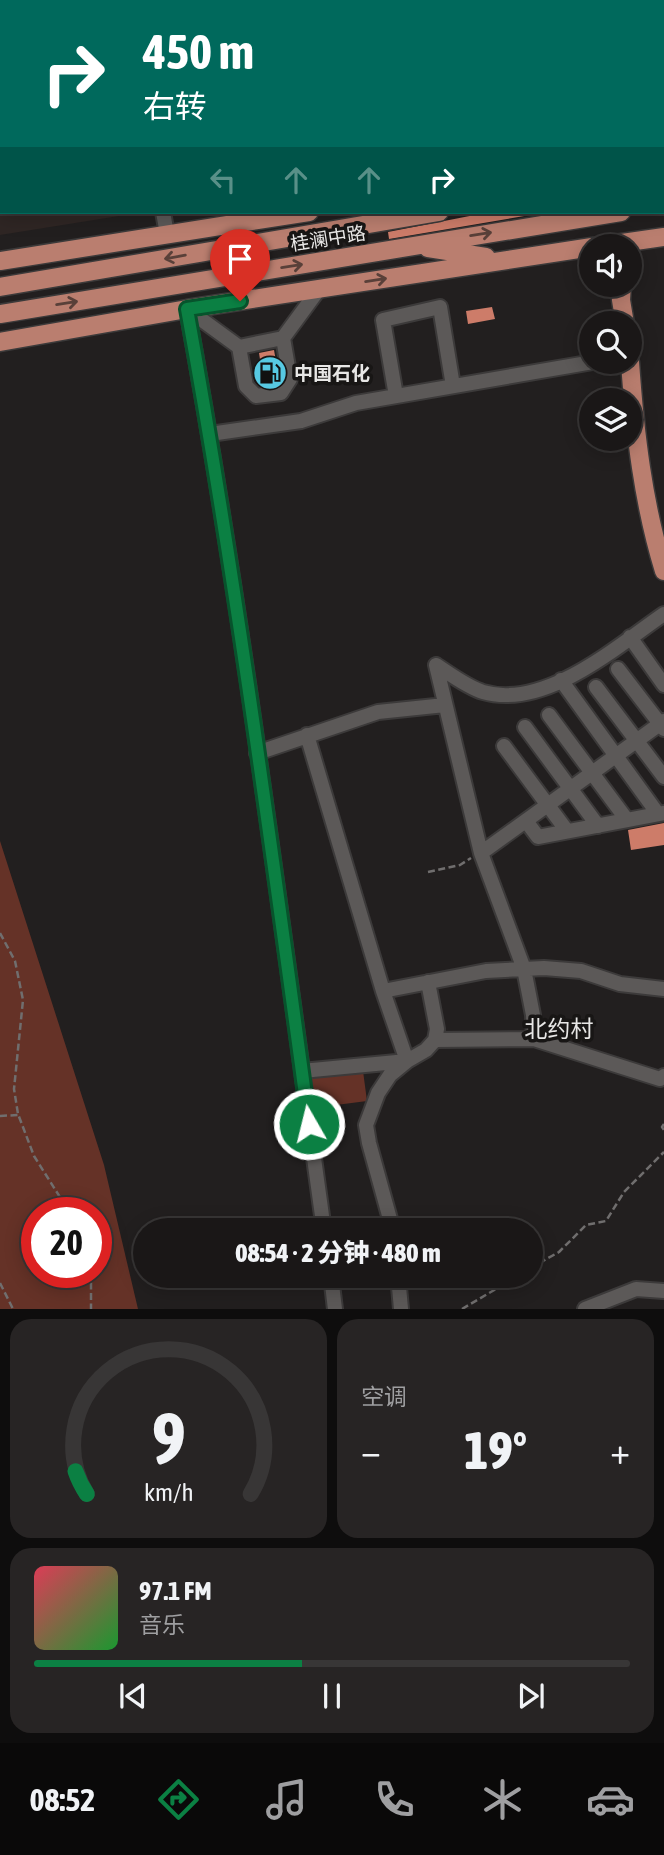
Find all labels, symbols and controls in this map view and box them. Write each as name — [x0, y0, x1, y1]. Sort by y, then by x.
text: 450 m — [143, 23, 254, 79]
icon: right — [28, 28, 119, 119]
text: 右转 — [143, 88, 207, 125]
icon: left — [204, 161, 242, 199]
icon: ahead — [277, 161, 315, 199]
icon: ahead — [350, 161, 388, 199]
icon: right — [423, 161, 461, 199]
street label: 桂澜中路 — [289, 221, 367, 255]
one-way arrow — [469, 227, 492, 240]
pin — [210, 229, 270, 301]
map controls — [579, 234, 642, 451]
button: sound — [579, 234, 642, 297]
icon: arrive — [221, 240, 259, 278]
one-way arrow — [164, 251, 187, 264]
one-way arrow — [280, 259, 303, 272]
one-way arrow — [364, 273, 387, 286]
one-way arrow — [55, 296, 78, 309]
button: search — [579, 311, 642, 374]
fuel station icon: 中国石化 — [251, 354, 289, 392]
place label: 中国石化 — [294, 362, 370, 384]
button: layers — [579, 388, 642, 451]
district label: 北约村 — [525, 1016, 594, 1042]
position arrow — [272, 1087, 346, 1161]
speed limit sign: 20 — [21, 1197, 112, 1288]
text: 08:54 · 2 分钟 · 480 m — [235, 1238, 441, 1268]
text: 空调 — [361, 1384, 407, 1410]
text: 9 — [151, 1397, 186, 1480]
text: 19° — [464, 1420, 527, 1480]
text: − — [361, 1429, 381, 1472]
text: + — [610, 1429, 630, 1472]
text: km/h — [144, 1478, 193, 1506]
text: 97.1 FM — [139, 1576, 212, 1606]
text: 音乐 — [139, 1612, 185, 1638]
icon: previous — [114, 1677, 152, 1715]
icon: pause — [313, 1677, 351, 1715]
icon: next — [512, 1677, 550, 1715]
icon: directions — [154, 1775, 203, 1824]
icon: music — [262, 1775, 311, 1824]
icon: phone — [370, 1775, 419, 1824]
icon: climate — [478, 1775, 527, 1824]
icon: car — [586, 1775, 635, 1824]
text: 08:52 — [29, 1781, 95, 1818]

